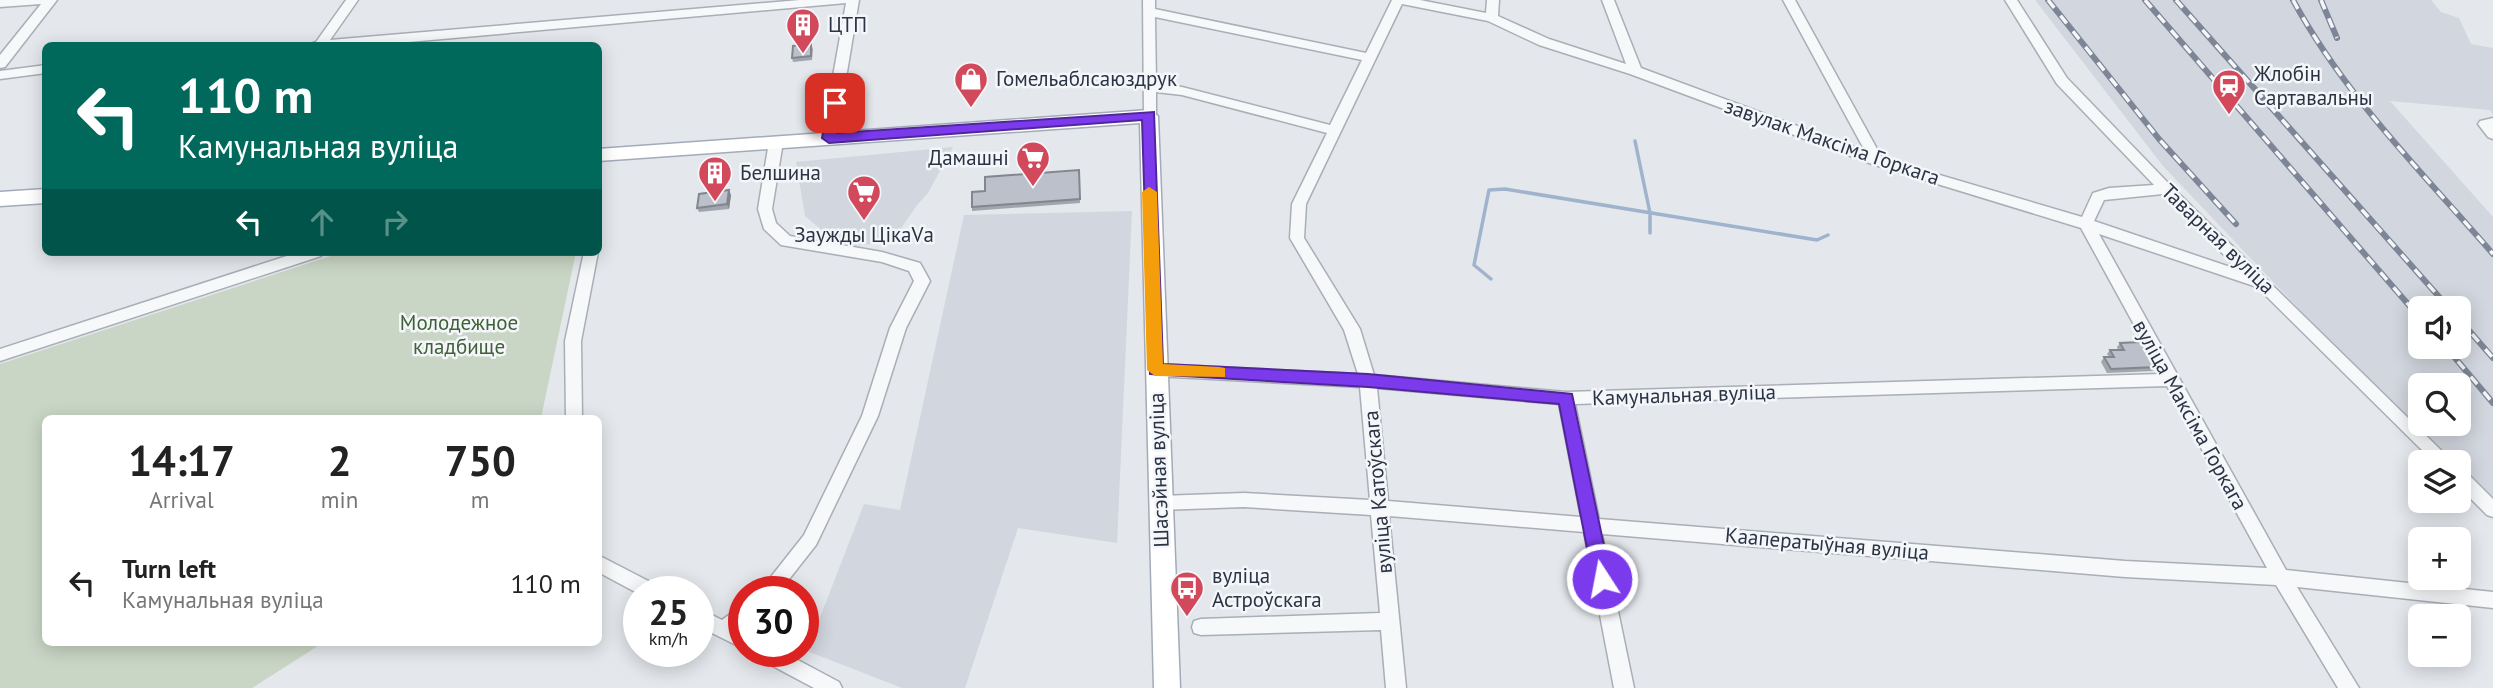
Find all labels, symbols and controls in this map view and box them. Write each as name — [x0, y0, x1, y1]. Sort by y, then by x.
building icon: ЦТП — [784, 6, 822, 55]
place label: ЦТП — [828, 11, 867, 38]
shop icon: Гомельаблсаюздрук — [952, 60, 990, 109]
place label: Жлобін Сартавальны — [2253, 60, 2373, 111]
text: 110 m — [178, 63, 313, 127]
place label: Гомельаблсаюздрук — [996, 65, 1177, 92]
station icon: Жлобін Сартавальны — [2210, 67, 2248, 116]
icon: left — [63, 70, 154, 161]
pin — [805, 73, 865, 133]
icon: arrive — [816, 84, 854, 122]
street label: завулак Максіма Горкага — [1721, 92, 1943, 191]
text: Камунальная вуліца — [178, 125, 458, 167]
supermarket icon: Дамашні — [1014, 139, 1052, 188]
place label: Дамашні — [928, 144, 1009, 171]
building icon: Белшина — [696, 154, 734, 203]
place label: Белшина — [740, 159, 821, 186]
supermarket icon: Заужды ЦікаVа — [845, 173, 883, 222]
street label: Таварная вуліца — [2156, 178, 2281, 300]
icon: left — [230, 203, 268, 241]
icon: ahead — [303, 203, 341, 241]
icon: right — [376, 203, 414, 241]
place label: Заужды ЦікаVа — [794, 221, 934, 248]
map controls — [2408, 296, 2471, 667]
button: sound — [2408, 296, 2471, 359]
park label: Молодежное кладбище — [400, 309, 518, 360]
street label: вуліца Максіма Горкага — [2127, 315, 2254, 515]
button: search — [2408, 373, 2471, 436]
street label: Камунальная вуліца — [1592, 378, 1776, 411]
street label: Шасэйная вуліца — [1142, 392, 1175, 548]
street label: вуліца Катоўскага — [1357, 409, 1398, 575]
text: 14:17 — [128, 433, 235, 488]
text: 2 — [328, 433, 351, 488]
text: 750 — [444, 433, 516, 488]
button: layers — [2408, 450, 2471, 513]
text: Arrival — [149, 485, 214, 514]
text: min — [321, 485, 358, 514]
text: m — [471, 485, 489, 514]
street label: Кааператыўная вуліца — [1724, 521, 1930, 566]
button: + — [2408, 527, 2471, 590]
position arrow — [1565, 542, 1639, 616]
text: Turn left — [122, 552, 216, 585]
place label: вуліца Астроўскага — [1212, 562, 1322, 613]
icon: left — [63, 564, 101, 602]
text: 110 m — [510, 567, 581, 600]
bus stop icon: вуліца Астроўскага — [1168, 569, 1206, 618]
speed limit sign: 30 — [728, 576, 819, 667]
text: Камунальная вуліца — [122, 585, 324, 614]
text: 25 — [649, 589, 688, 635]
button: − — [2408, 604, 2471, 667]
text: km/h — [649, 627, 688, 650]

